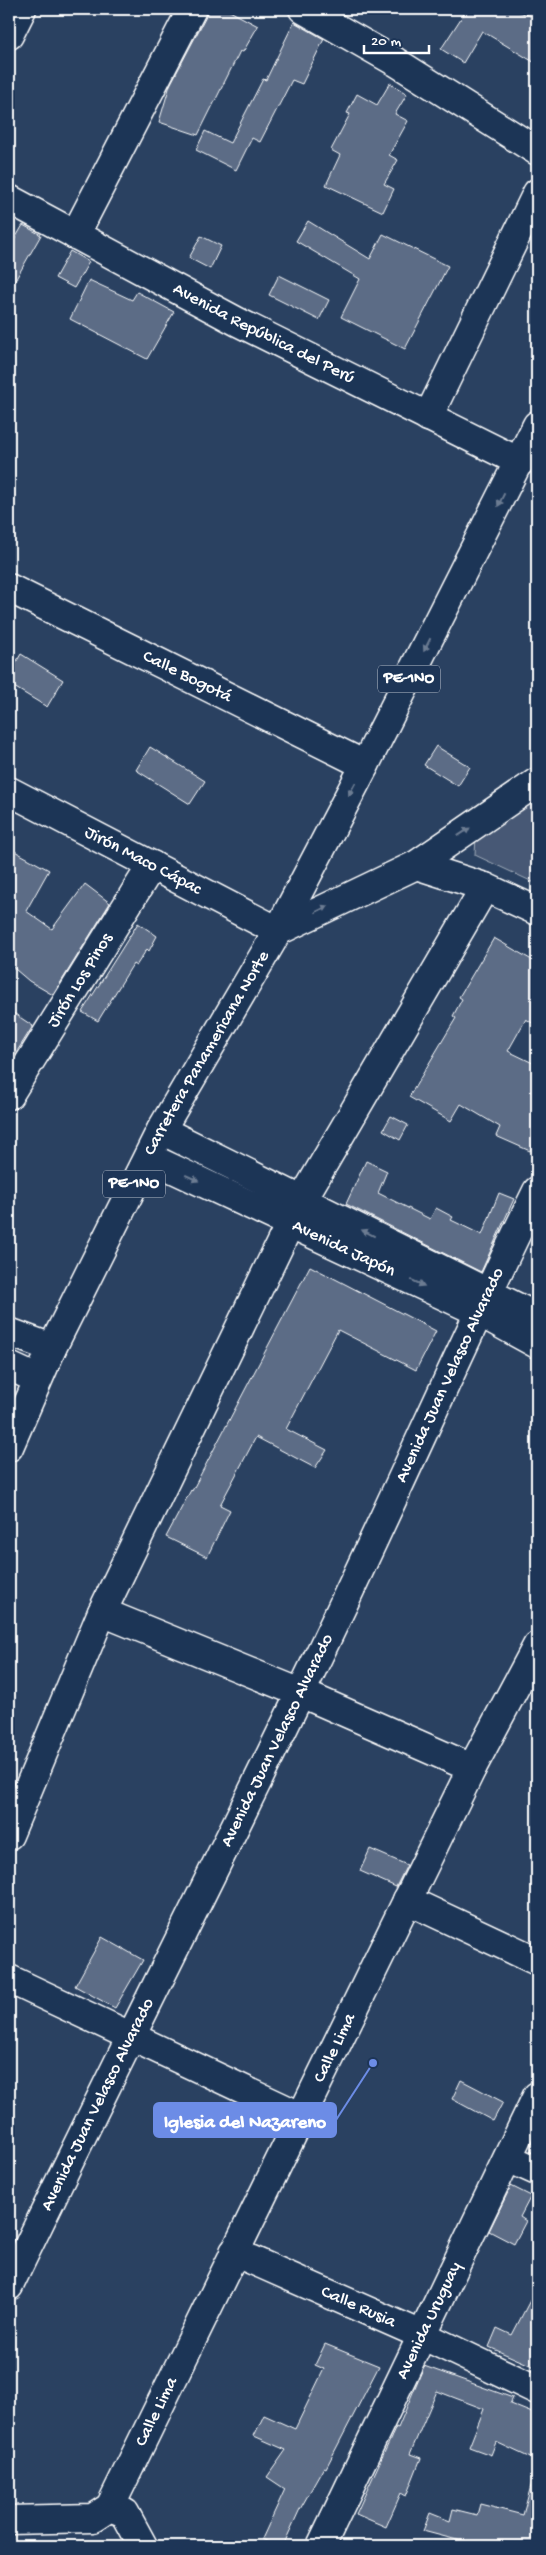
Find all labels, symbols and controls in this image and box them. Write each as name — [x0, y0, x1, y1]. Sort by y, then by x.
scale bar — [364, 22, 428, 54]
text: 20 m — [371, 33, 401, 51]
street label: Avenida República del Perú — [169, 278, 358, 389]
one-way arrow — [496, 493, 504, 507]
one-way arrow — [422, 638, 430, 652]
street label: Calle Bogotá — [139, 646, 236, 708]
road number: PE-1NO — [378, 666, 440, 692]
one-way arrow — [348, 782, 356, 797]
street label: Jirón Maco Cápac — [81, 822, 206, 900]
one-way arrow — [458, 827, 471, 837]
one-way arrow — [315, 905, 329, 913]
street label: Jirón Los Pinos — [43, 928, 118, 1031]
street label: Carretera Panamericana Norte — [139, 947, 275, 1159]
road number: PE-1NO — [103, 1170, 165, 1198]
one-way arrow — [185, 1174, 199, 1182]
street label: Avenida Japón — [289, 1215, 399, 1282]
one-way arrow — [361, 1229, 376, 1237]
street label: Avenida Juan Velasco Alvarado — [391, 1264, 509, 1486]
one-way arrow — [411, 1280, 425, 1288]
street label: Avenida Juan Velasco Alvarado — [216, 1631, 338, 1850]
street label: Avenida Juan Velasco Alvarado — [36, 1995, 159, 2214]
street label: Calle Lima — [309, 2009, 361, 2086]
callout: Iglesia del Nazareno — [154, 2103, 336, 2137]
text: Iglesia del Nazareno — [164, 2112, 326, 2135]
street label: Avenida Uruguay — [392, 2258, 466, 2383]
street label: Calle Rusia — [318, 2281, 400, 2333]
street label: Calle Lima — [131, 2373, 183, 2450]

